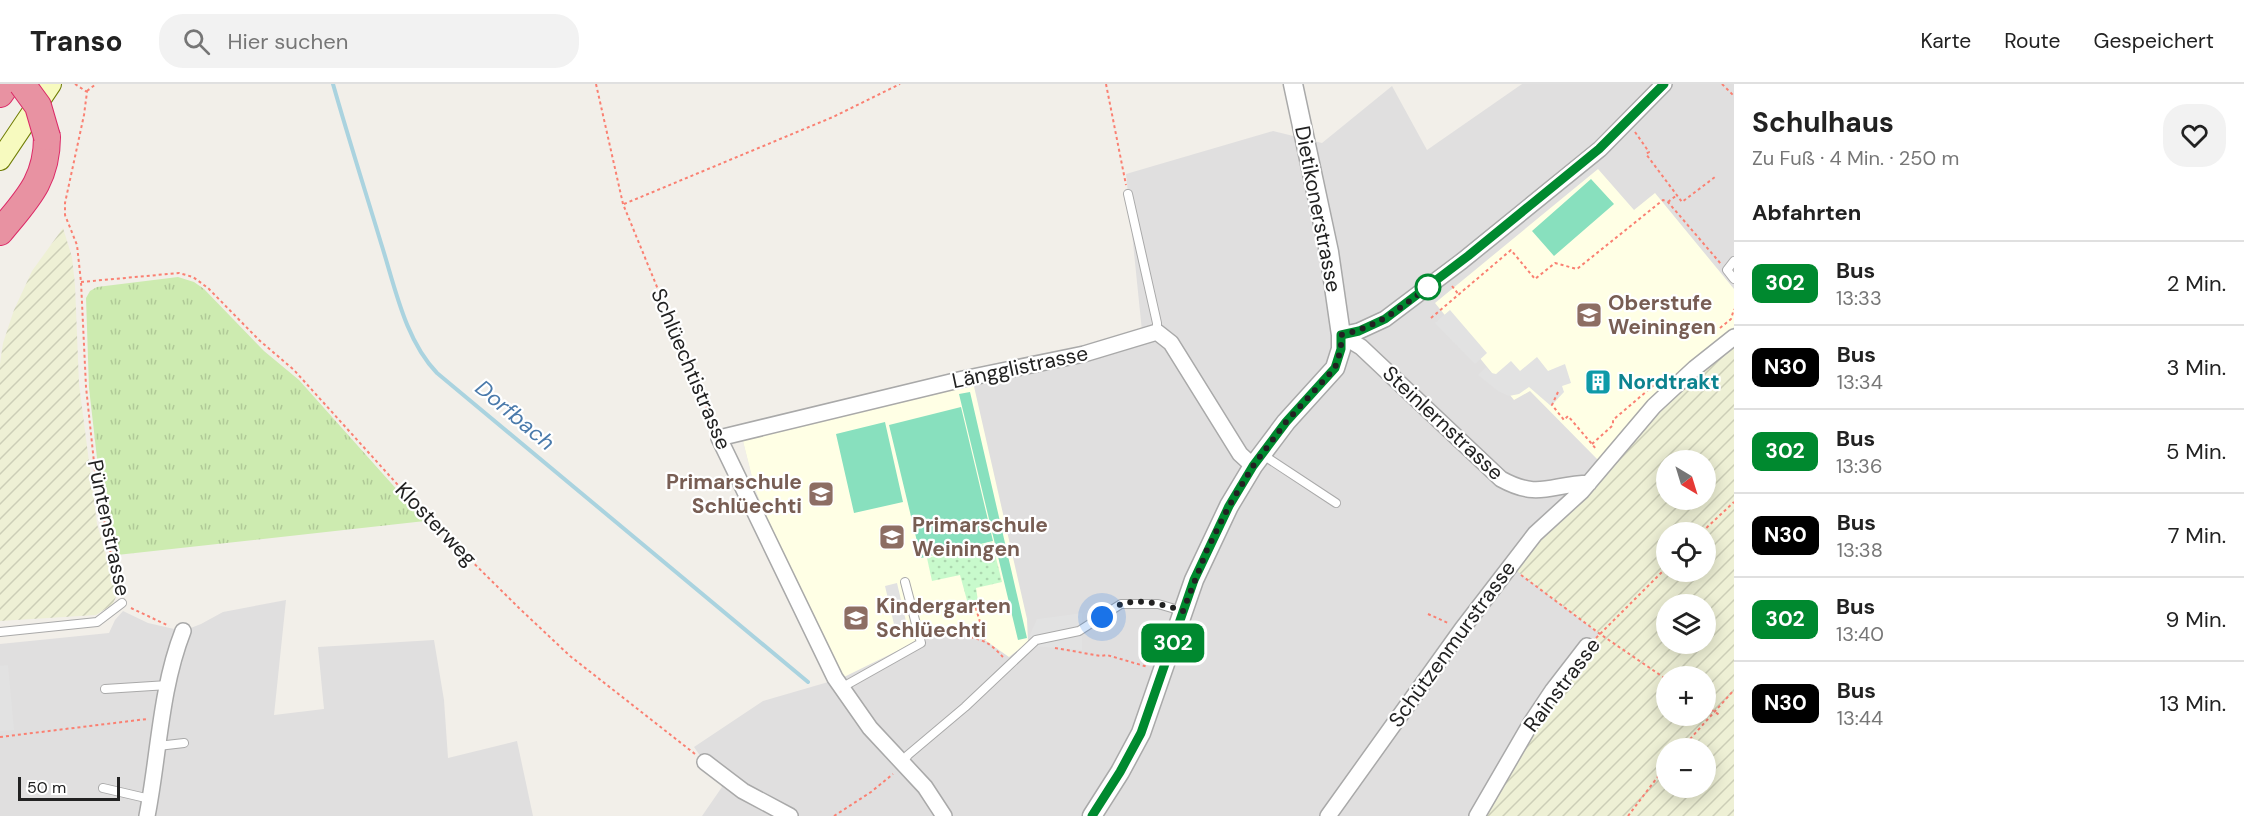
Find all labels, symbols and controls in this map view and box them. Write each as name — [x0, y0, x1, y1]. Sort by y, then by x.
search box — [159, 14, 579, 68]
text: Transo — [30, 23, 123, 60]
icon: search — [180, 25, 213, 58]
text: Hier suchen — [228, 27, 348, 56]
text: Karte — [1920, 27, 1971, 55]
text: Route — [2004, 27, 2060, 55]
text: Gespeichert — [2093, 27, 2214, 55]
text: Schulhaus — [1752, 104, 1894, 141]
button: heart — [2163, 104, 2226, 167]
street label: Dietikonerstrasse — [1288, 123, 1348, 295]
text: Zu Fuß · 4 Min. · 250 m — [1752, 145, 1959, 171]
text: Abfahrten — [1752, 198, 1861, 227]
text: Bus — [1836, 256, 1875, 285]
text: 302 — [1765, 269, 1805, 297]
text: 2 Min. — [2167, 269, 2226, 298]
unlabelled marker — [1415, 274, 1441, 300]
street label: Schlüechtistrasse — [644, 284, 738, 454]
text: 13:33 — [1836, 285, 1882, 311]
place label: Oberstufe Weiningen — [1608, 289, 1716, 341]
school or university icon: Oberstufe Weiningen — [1574, 300, 1604, 330]
street label: Längglistrasse — [949, 339, 1091, 395]
text: Bus — [1837, 340, 1876, 369]
text: N30 — [1764, 353, 1807, 381]
text: 3 Min. — [2166, 353, 2226, 382]
street label: Steinlernstrasse — [1376, 360, 1510, 487]
building icon: Nordtrakt — [1583, 367, 1613, 397]
place label: Nordtrakt — [1618, 368, 1720, 396]
text: 13:34 — [1837, 369, 1883, 395]
water label: Dorfbach — [469, 373, 561, 457]
text: Bus — [1836, 424, 1875, 453]
text: 302 — [1765, 437, 1805, 465]
text: 5 Min. — [2166, 437, 2226, 466]
north arrow — [1656, 450, 1716, 510]
map controls — [1656, 450, 1716, 798]
text: 13:36 — [1836, 453, 1882, 479]
street label: Püntenstrasse — [81, 457, 137, 599]
place label: Primarschule Schlüechti — [666, 468, 802, 520]
street label: Klosterweg — [389, 476, 483, 572]
school or university icon: Primarschule Schlüechti — [806, 479, 836, 509]
text: Bus — [1837, 508, 1876, 537]
place label: Primarschule Weiningen — [912, 511, 1048, 563]
text: N30 — [1764, 521, 1807, 549]
text: 7 Min. — [2168, 521, 2226, 550]
school or university icon: Primarschule Weiningen — [877, 522, 907, 552]
button: locate — [1656, 522, 1716, 582]
text: 13:38 — [1837, 537, 1883, 563]
street label: Schützenmurstrasse — [1382, 555, 1522, 733]
place label: Kindergarten Schlüechti — [876, 592, 1011, 644]
text: Bus — [1836, 592, 1875, 621]
button: layers — [1656, 594, 1716, 654]
your location — [1087, 602, 1117, 632]
school or university icon: Kindergarten Schlüechti — [841, 603, 871, 633]
text: 302 — [1765, 605, 1805, 633]
text: 9 Min. — [2166, 605, 2226, 634]
text: 13:40 — [1836, 621, 1884, 647]
line badge: 302 — [1138, 624, 1208, 662]
text: 302 — [1153, 629, 1193, 657]
street label: Rainstrasse — [1517, 632, 1607, 738]
button: + — [1656, 666, 1716, 726]
text: Bus — [1837, 676, 1876, 705]
text: N30 — [1764, 689, 1807, 717]
text: 13 Min. — [2160, 689, 2226, 718]
text: 13:44 — [1837, 705, 1883, 731]
button: − — [1656, 738, 1716, 798]
scale bar — [18, 774, 120, 802]
text: 50 m — [27, 777, 66, 798]

